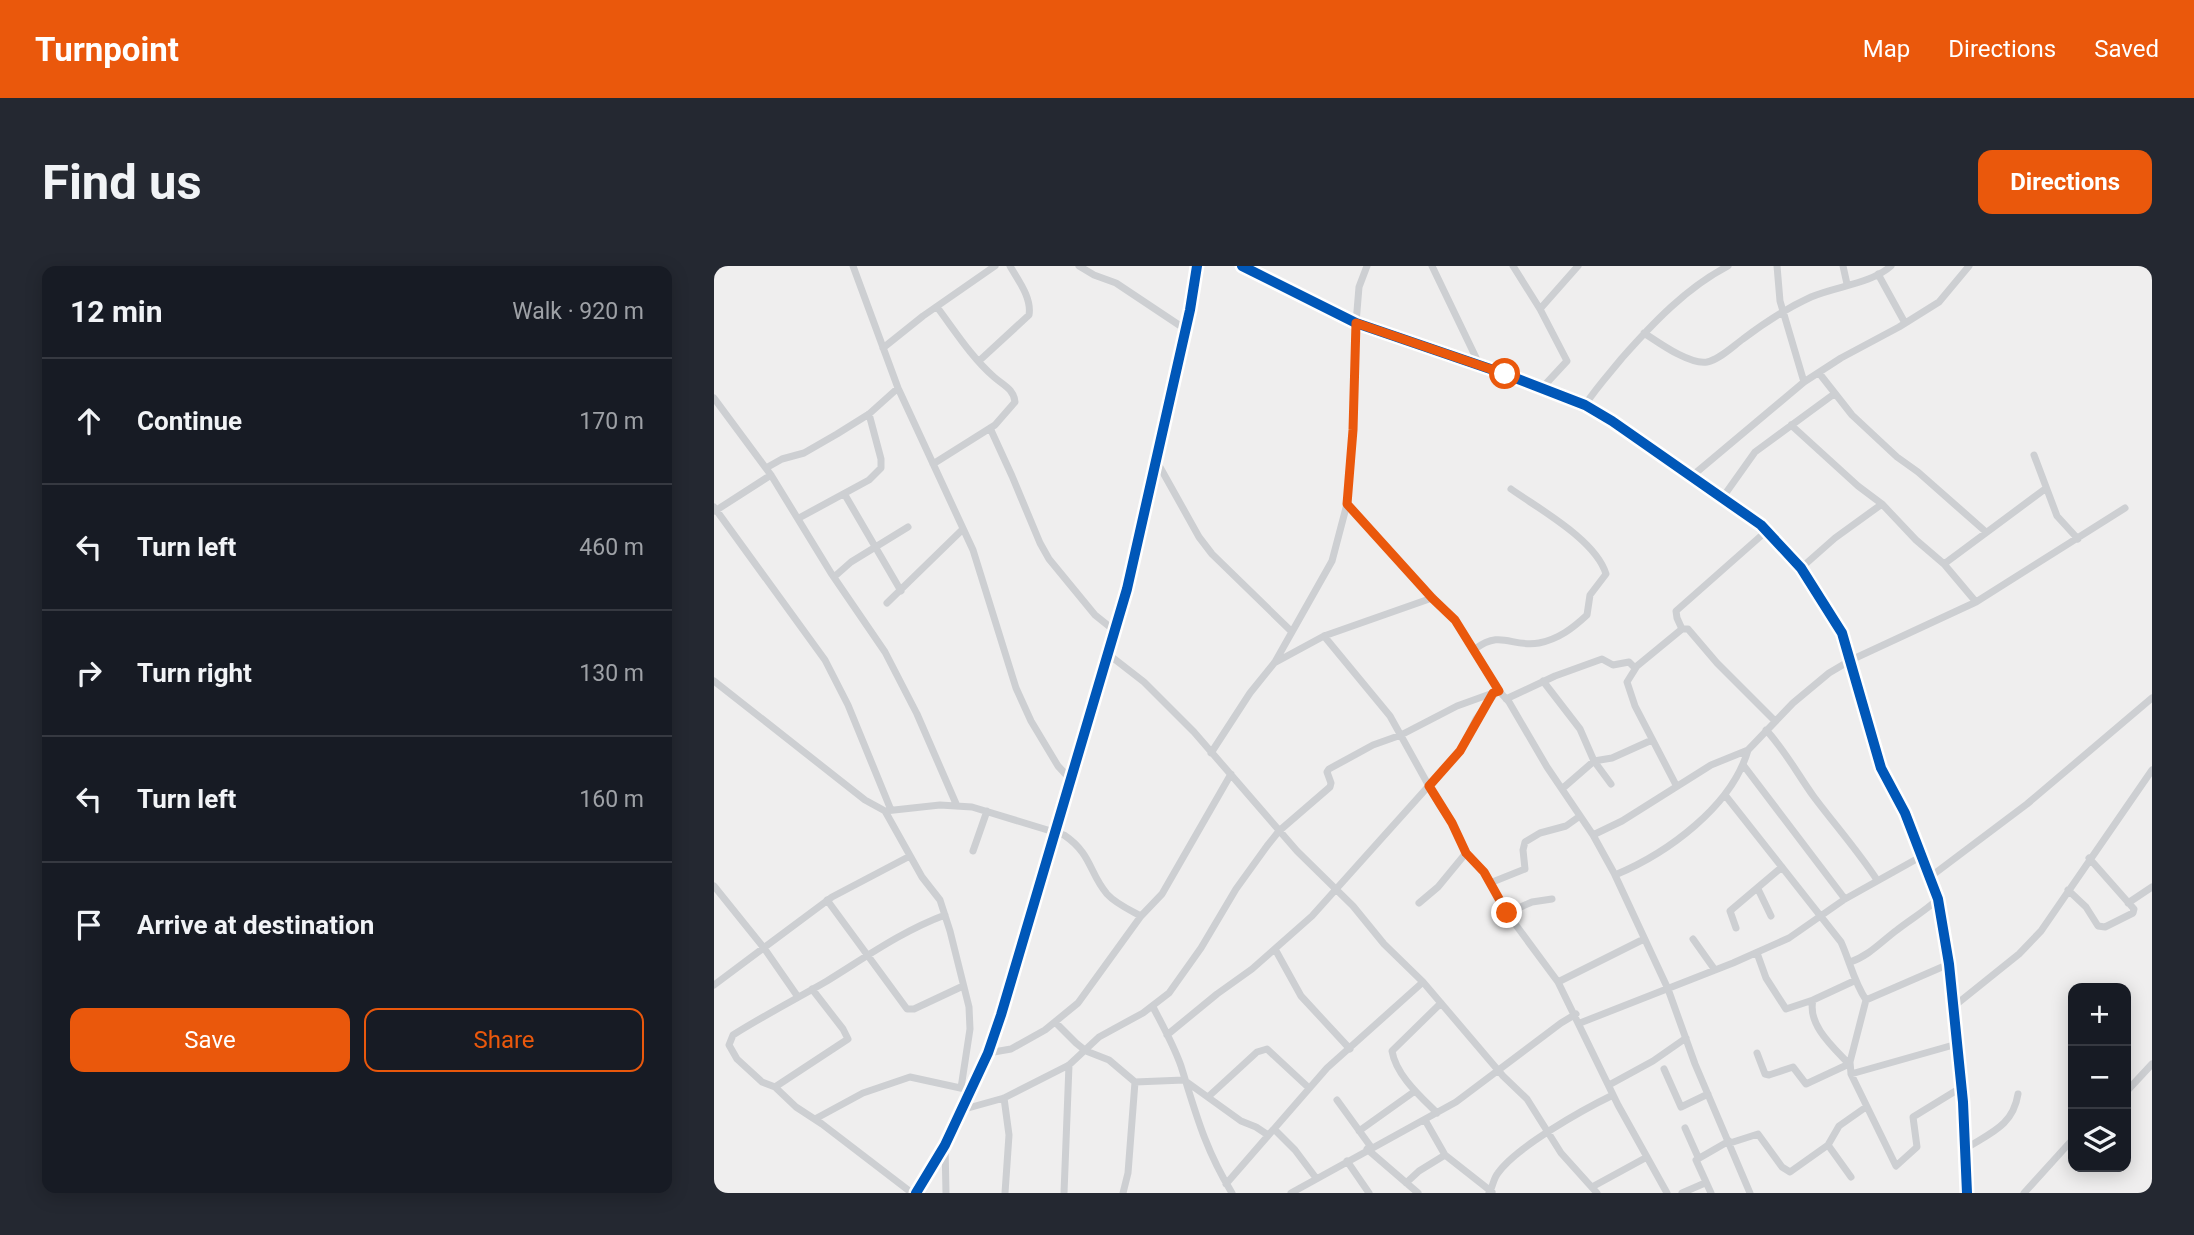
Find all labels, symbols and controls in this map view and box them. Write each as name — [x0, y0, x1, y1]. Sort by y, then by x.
text: Turnpoint — [35, 30, 179, 69]
text: Map — [1863, 35, 1910, 63]
text: Directions — [1948, 35, 2056, 63]
text: Saved — [2094, 35, 2159, 63]
button: Directions — [1978, 150, 2152, 214]
text: Find us — [42, 154, 202, 211]
text: 12 min — [70, 294, 163, 329]
text: Walk · 920 m — [512, 298, 644, 325]
route start — [1489, 358, 1520, 389]
icon: ahead — [70, 402, 108, 440]
text: Continue — [137, 406, 242, 436]
text: 170 m — [579, 408, 644, 435]
icon: left — [70, 528, 108, 566]
text: Turn left — [137, 532, 236, 562]
text: 460 m — [579, 534, 644, 561]
icon: right — [70, 654, 108, 692]
text: Turn right — [137, 658, 252, 688]
text: 130 m — [579, 660, 644, 687]
icon: left — [70, 780, 108, 818]
text: Turn left — [137, 784, 236, 814]
text: 160 m — [579, 786, 644, 813]
route end — [1491, 897, 1522, 928]
icon: arrive — [70, 906, 108, 944]
text: Arrive at destination — [137, 910, 374, 940]
map controls — [2068, 983, 2131, 1172]
button: + — [2068, 983, 2131, 1046]
button: Save — [70, 1008, 350, 1072]
button: Share — [364, 1008, 644, 1072]
button: − — [2068, 1046, 2131, 1109]
button: layers — [2068, 1109, 2131, 1172]

